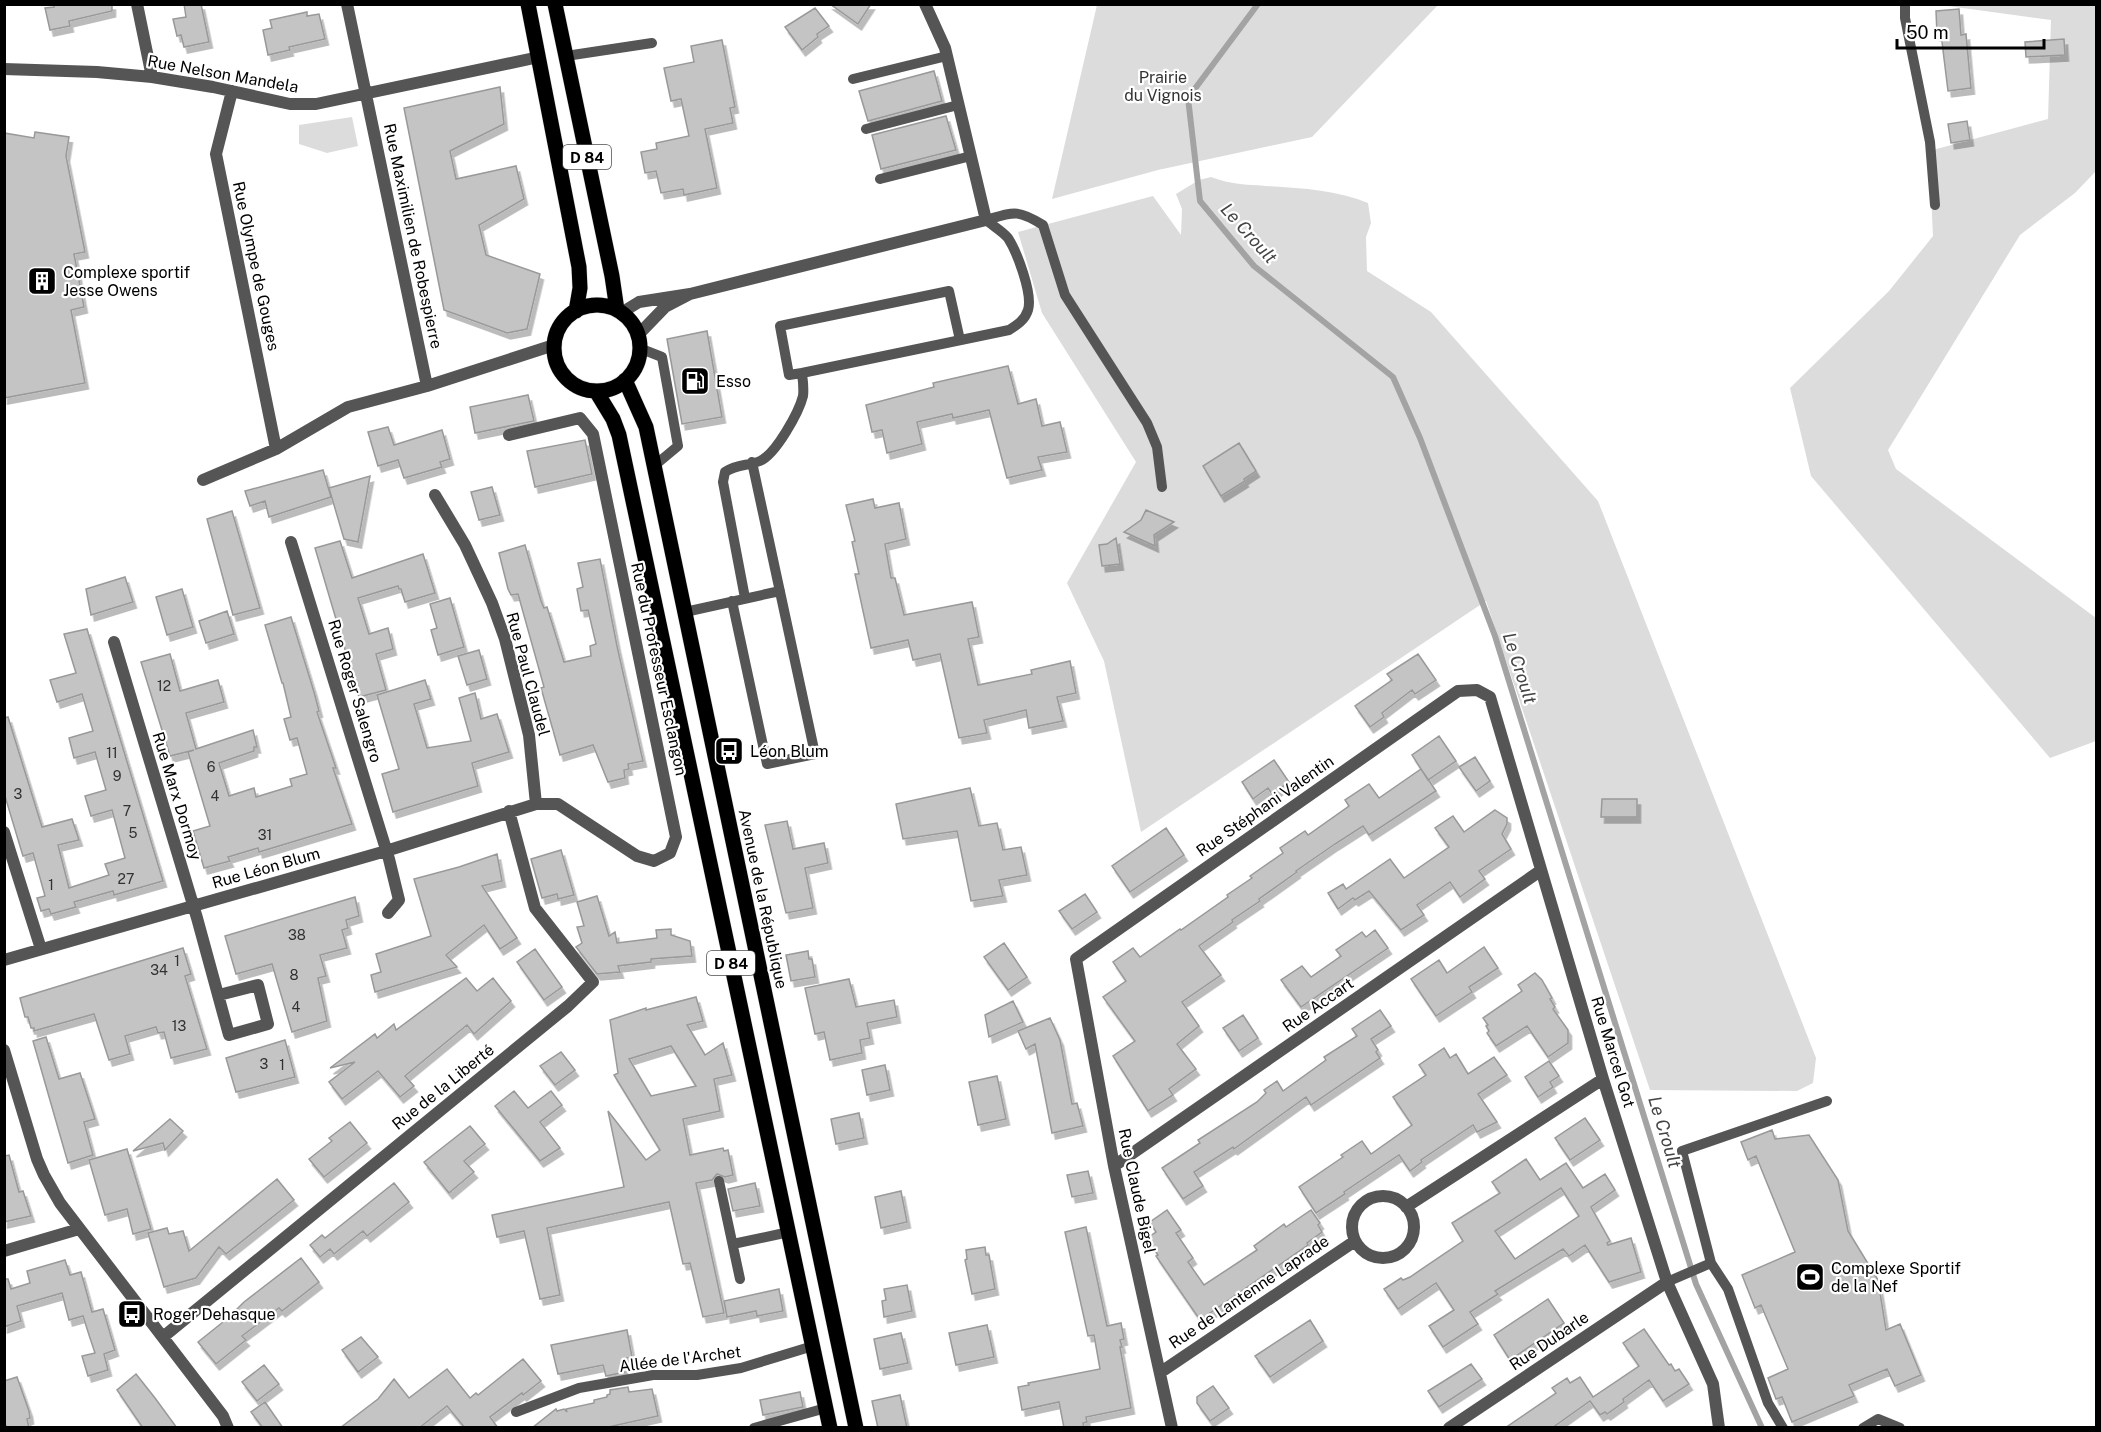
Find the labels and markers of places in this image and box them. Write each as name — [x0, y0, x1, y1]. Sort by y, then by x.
place label: Complexe sportif Jesse Owens — [63, 263, 190, 300]
building icon: Complexe sportif Jesse Owens — [26, 265, 58, 297]
fuel station icon: Esso — [679, 365, 711, 397]
place label: Esso — [716, 372, 751, 391]
bus stop icon: Léon Blum — [713, 735, 745, 767]
place label: Léon Blum — [750, 742, 829, 761]
place label: Complexe Sportif de la Nef — [1831, 1259, 1961, 1296]
sports icon: Complexe Sportif de la Nef — [1794, 1261, 1826, 1293]
bus stop icon: Roger Dehasque — [116, 1298, 148, 1330]
place label: Roger Dehasque — [153, 1305, 276, 1324]

